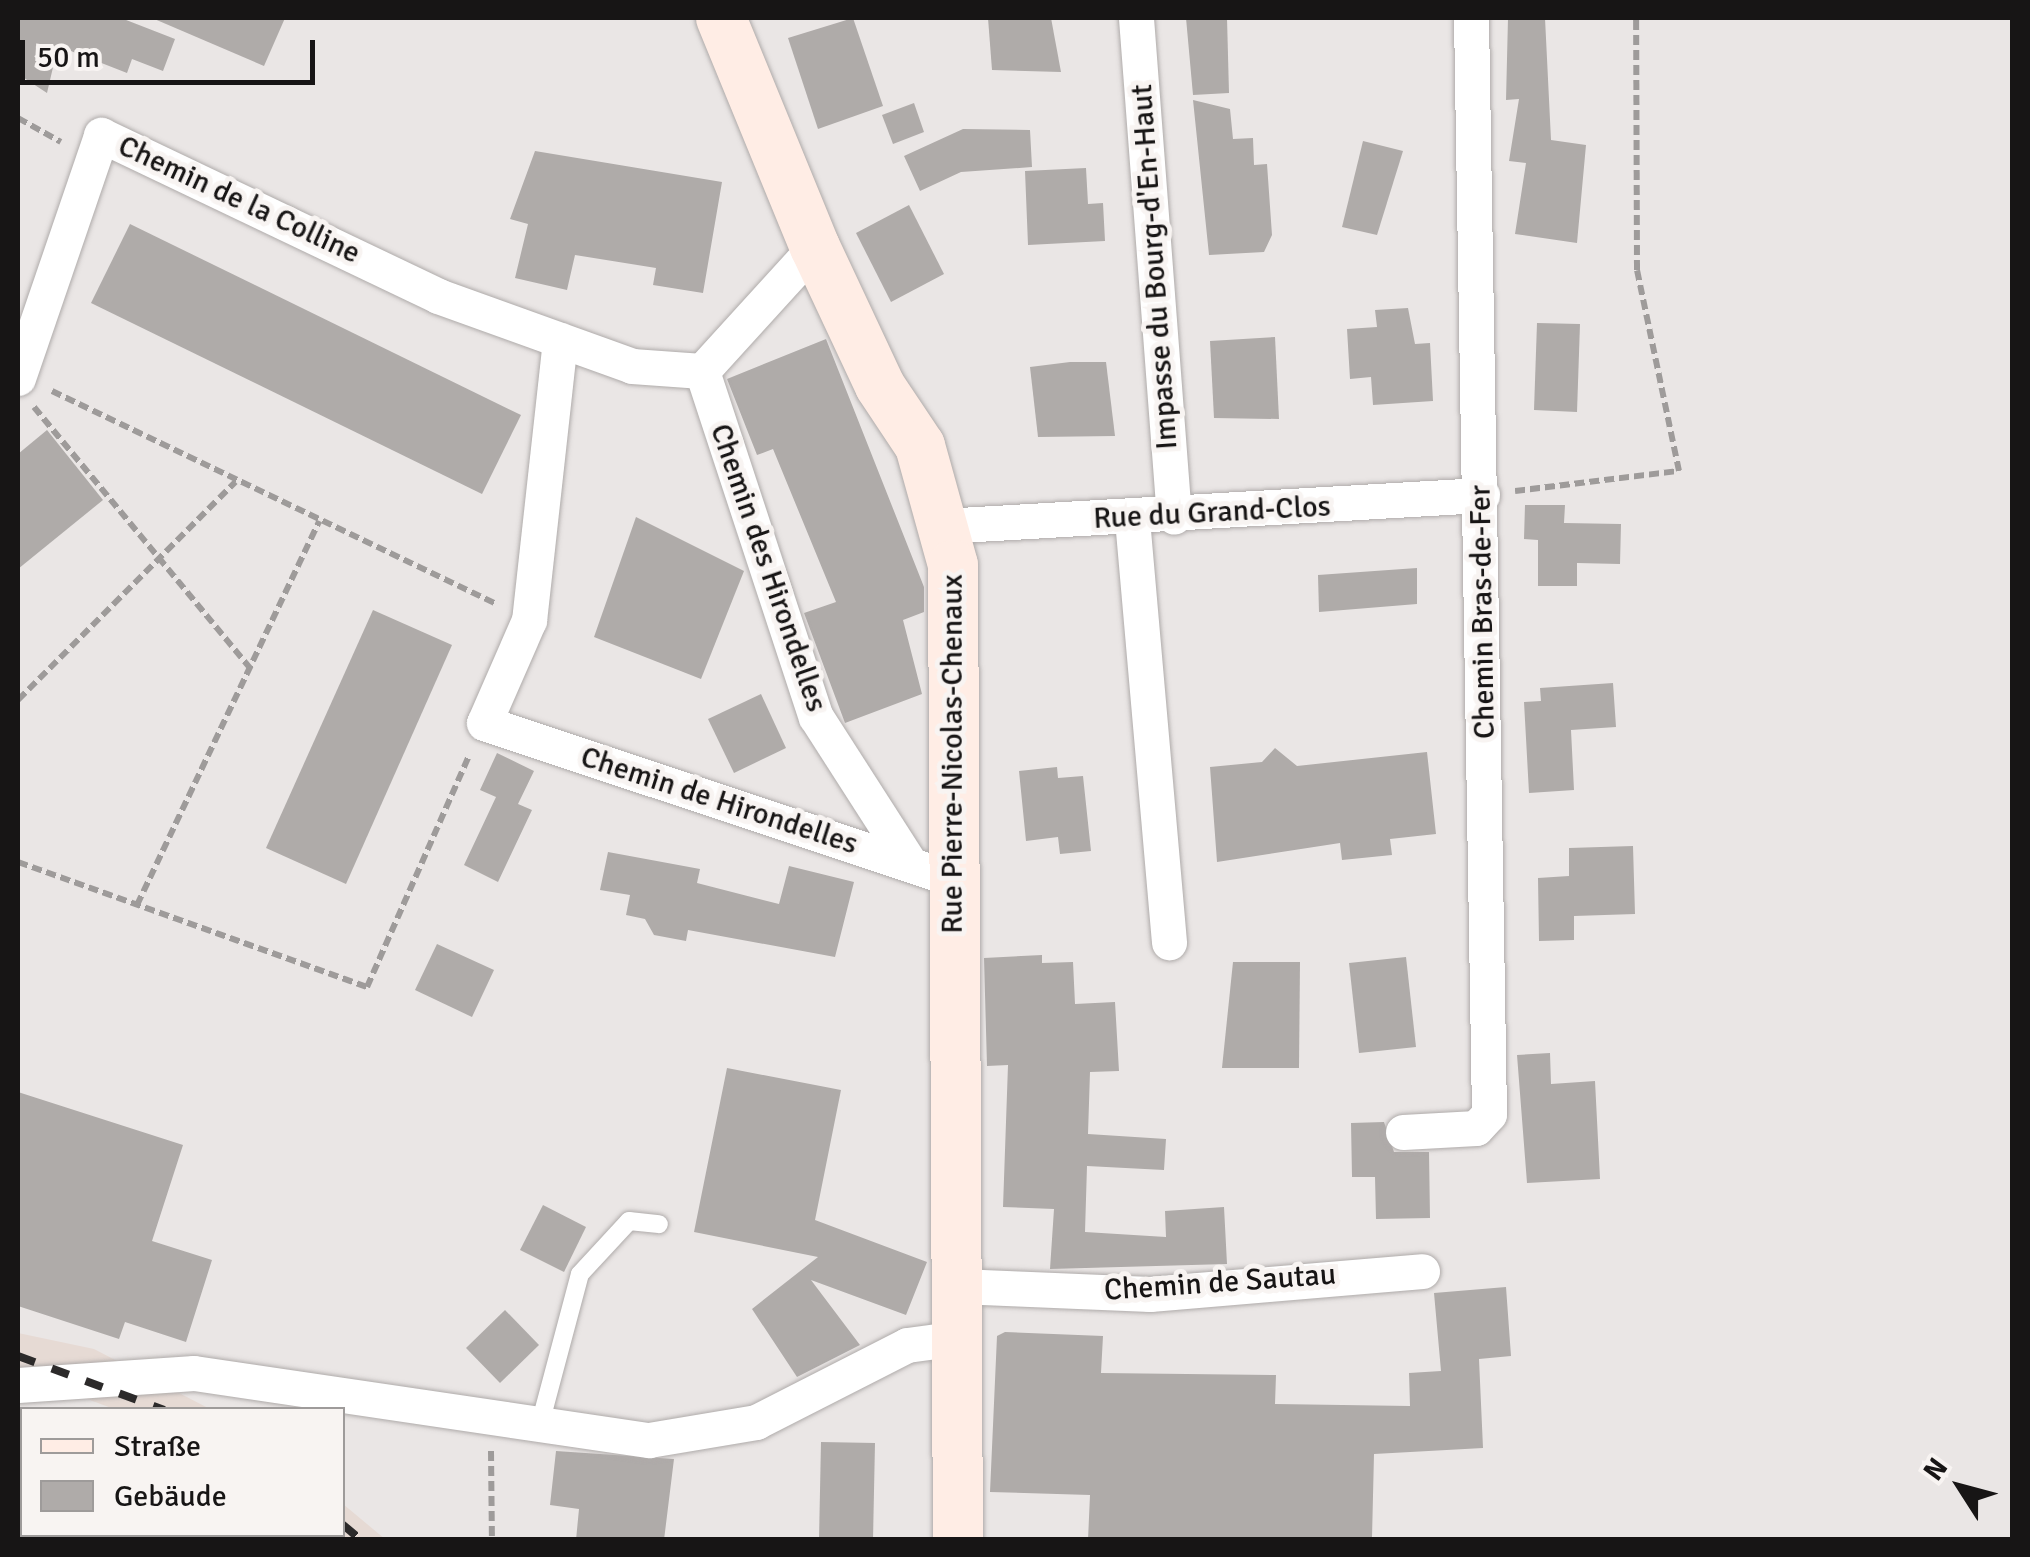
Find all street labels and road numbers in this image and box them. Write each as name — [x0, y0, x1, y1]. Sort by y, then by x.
street label: Impasse du Bourg-d'En-Haut — [1124, 83, 1186, 451]
street label: Chemin de la Colline — [112, 128, 366, 272]
street label: Chemin des Hirondelles — [702, 419, 834, 717]
street label: Chemin Bras-de-Fer — [1463, 485, 1503, 739]
street label: Rue du Grand-Clos — [1092, 489, 1332, 537]
street label: Rue Pierre-Nicolas-Chenaux — [935, 574, 971, 934]
street label: Chemin de Hirondelles — [576, 739, 862, 863]
street label: Chemin de Sautau — [1103, 1257, 1337, 1309]

